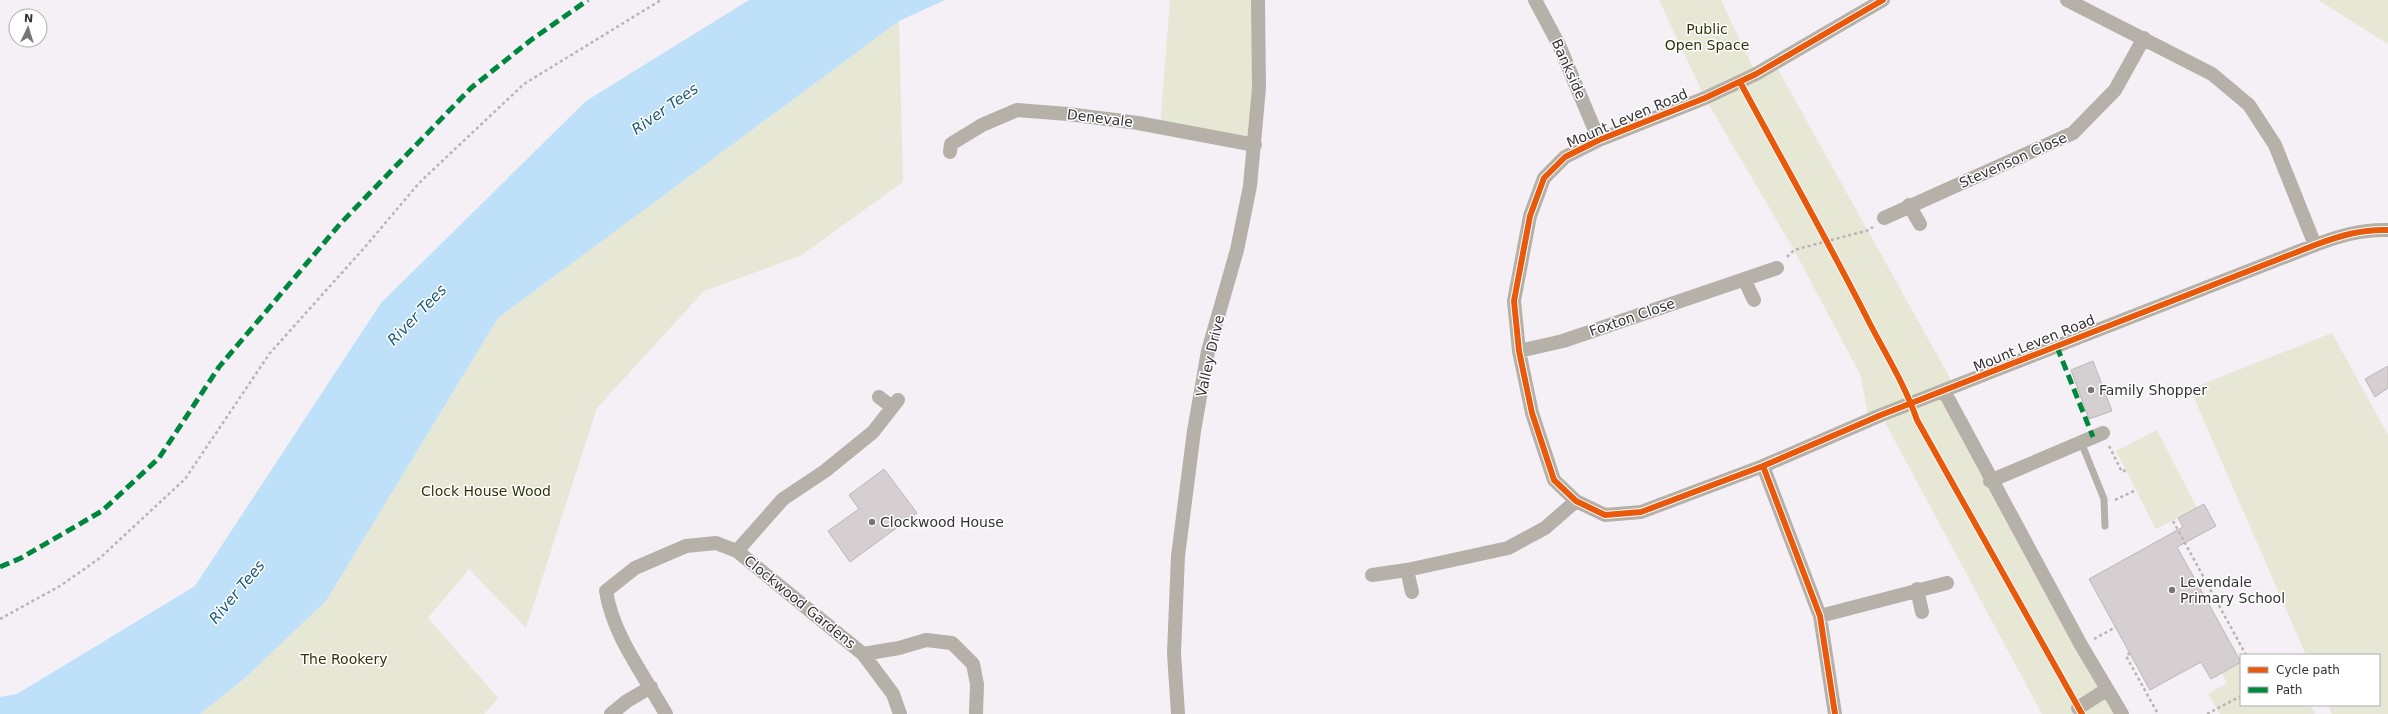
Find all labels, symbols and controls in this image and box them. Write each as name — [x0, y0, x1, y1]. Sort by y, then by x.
north arrow — [8, 8, 48, 48]
text: N — [24, 12, 34, 25]
park label: Public Open Space — [1665, 21, 1749, 53]
street label: Bankside — [1549, 37, 1589, 101]
water label: River Tees — [628, 79, 702, 139]
street label: Mount Leven Road — [1564, 85, 1690, 151]
street label: Denevale — [1066, 106, 1134, 130]
street label: Stevenson Close — [1957, 129, 2069, 191]
water label: River Tees — [384, 281, 450, 349]
street label: Foxton Close — [1587, 295, 1677, 339]
street label: Mount Leven Road — [1971, 311, 2097, 375]
street label: Valley Drive — [1193, 314, 1227, 398]
place label: Family Shopper — [2099, 382, 2207, 398]
marker: Family Shopper — [2086, 385, 2096, 395]
park label: Clock House Wood — [421, 483, 551, 499]
place label: Clockwood House — [880, 514, 1004, 530]
marker: Clockwood House — [867, 517, 877, 527]
street label: Clockwood Gardens — [741, 552, 859, 652]
water label: River Tees — [205, 557, 269, 627]
place label: Levendale Primary School — [2180, 574, 2285, 606]
marker: Levendale Primary School — [2167, 585, 2177, 595]
park label: The Rookery — [300, 651, 387, 667]
legend — [2240, 654, 2380, 706]
text: Cycle path — [2276, 663, 2340, 677]
text: Path — [2276, 683, 2302, 697]

